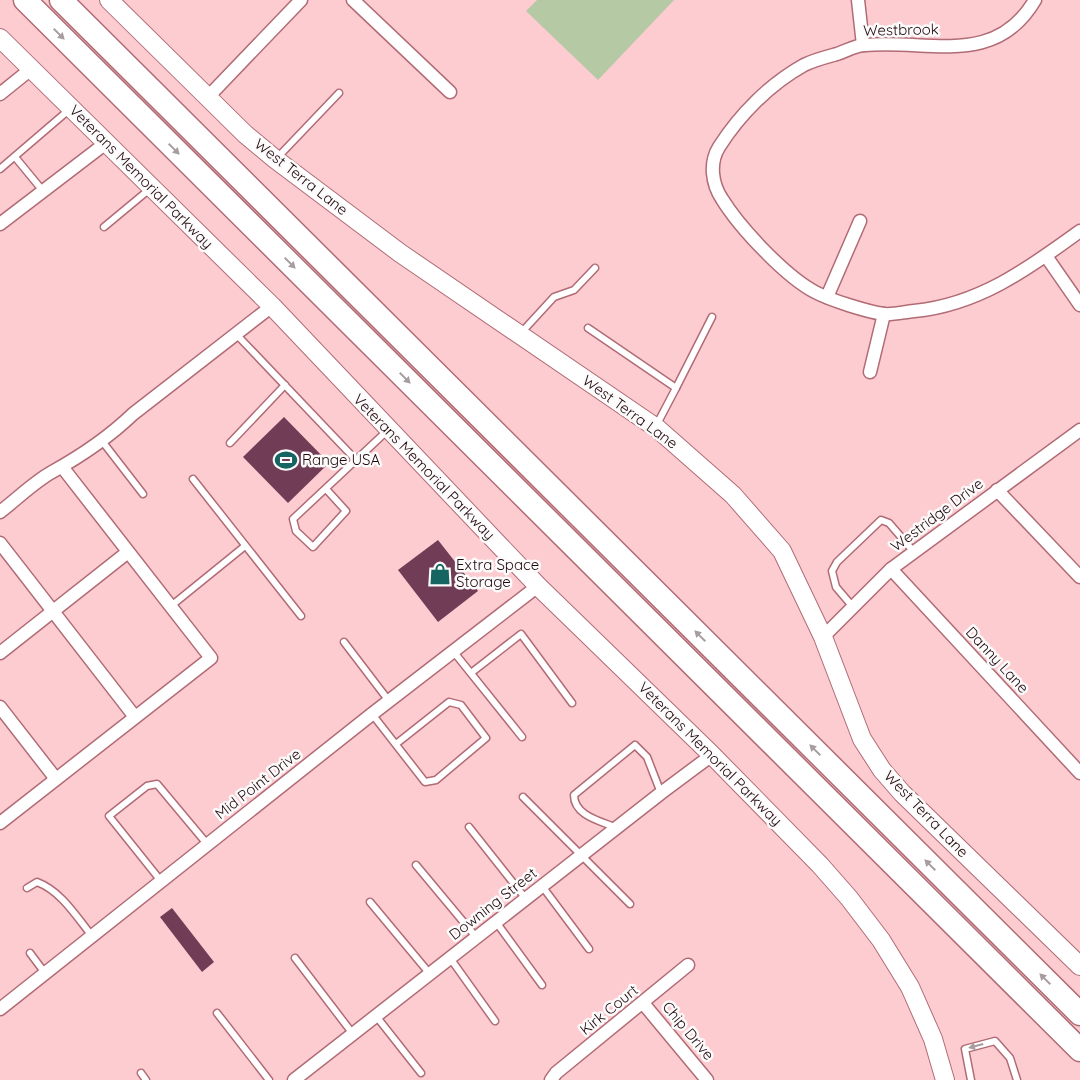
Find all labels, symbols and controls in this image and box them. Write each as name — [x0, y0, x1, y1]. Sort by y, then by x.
street label: Westbrook — [863, 19, 939, 40]
one-way arrow — [53, 28, 65, 40]
street label: Veterans Memorial Parkway — [65, 101, 217, 253]
street label: West Terra Lane — [251, 134, 352, 219]
one-way arrow — [168, 143, 180, 155]
one-way arrow — [283, 257, 295, 269]
street label: West Terra Lane — [579, 371, 682, 453]
one-way arrow — [399, 372, 411, 384]
street label: Veterans Memorial Parkway — [349, 390, 499, 544]
sports icon: Range USA — [273, 447, 299, 473]
place label: Range USA — [302, 450, 380, 469]
street label: Westridge Drive — [887, 474, 987, 555]
place label: Extra Space Storage — [456, 555, 539, 591]
shop icon: Extra Space Storage — [427, 561, 453, 587]
street label: Danny Lane — [962, 622, 1033, 697]
one-way arrow — [694, 630, 706, 642]
street label: Veterans Memorial Parkway — [634, 678, 786, 830]
street label: Mid Point Drive — [211, 744, 304, 823]
one-way arrow — [809, 744, 821, 756]
street label: West Terra Lane — [880, 766, 973, 861]
one-way arrow — [924, 859, 936, 871]
street label: Downing Street — [445, 863, 540, 944]
one-way arrow — [1040, 973, 1052, 985]
street label: Kirk Court — [576, 980, 642, 1039]
street label: Chip Drive — [658, 997, 718, 1064]
one-way arrow — [968, 1042, 983, 1050]

